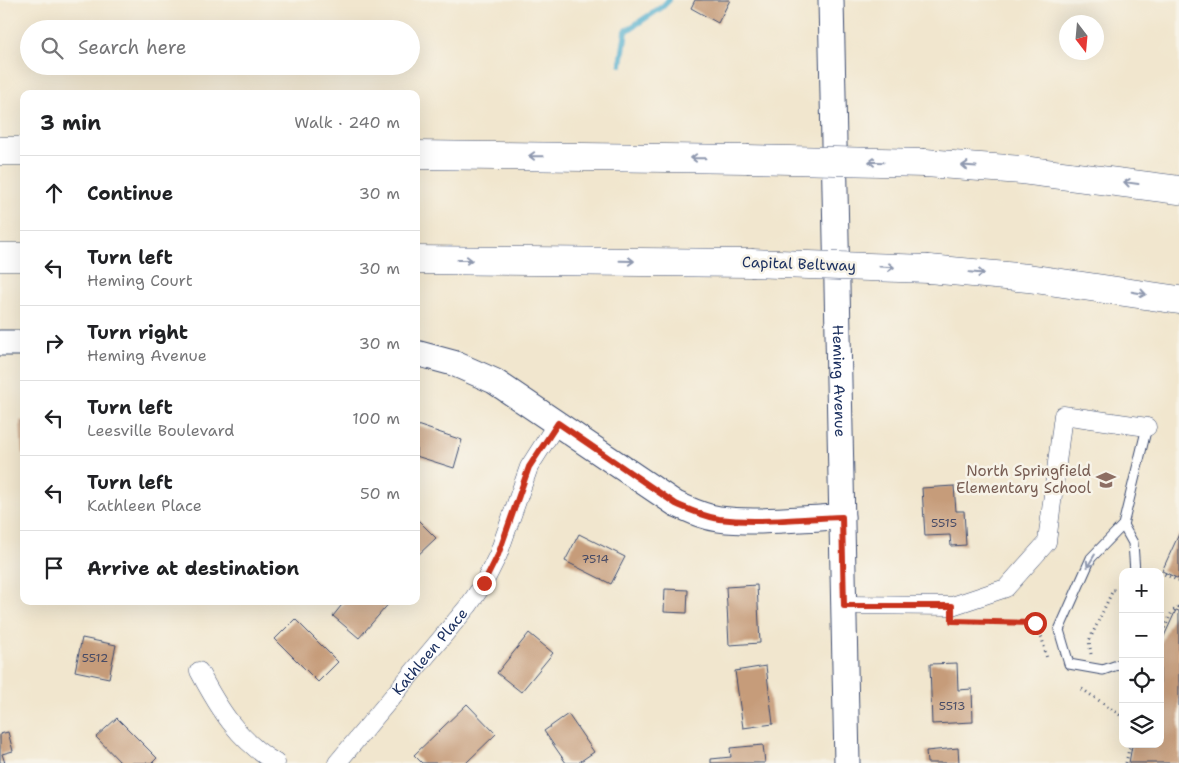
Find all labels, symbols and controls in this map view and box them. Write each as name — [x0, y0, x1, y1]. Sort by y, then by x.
north arrow — [1059, 15, 1104, 60]
search box — [20, 20, 420, 75]
icon: search — [38, 34, 66, 62]
text: Search here — [78, 35, 187, 60]
text: 3 min — [40, 109, 101, 137]
text: Walk · 240 m — [294, 112, 400, 133]
one-way arrow — [528, 151, 544, 161]
one-way arrow — [690, 154, 706, 163]
one-way arrow — [869, 157, 885, 166]
one-way arrow — [961, 162, 977, 171]
one-way arrow — [1123, 178, 1139, 188]
icon: ahead — [40, 179, 68, 207]
text: Continue — [87, 181, 173, 206]
text: 30 m — [359, 183, 400, 204]
text: Turn left — [87, 245, 173, 270]
street label: Capital Beltway — [742, 252, 856, 276]
icon: left — [40, 254, 68, 282]
one-way arrow — [456, 255, 473, 265]
one-way arrow — [619, 256, 635, 266]
text: 30 m — [359, 258, 400, 279]
one-way arrow — [879, 263, 895, 272]
one-way arrow — [969, 268, 985, 278]
text: Heming Court — [87, 270, 193, 291]
one-way arrow — [1130, 289, 1146, 299]
text: Turn right — [87, 320, 188, 345]
street label: Heming Avenue — [828, 325, 850, 437]
icon: right — [40, 329, 68, 357]
text: 30 m — [359, 333, 400, 354]
text: Heming Avenue — [87, 345, 207, 366]
text: Turn left — [87, 395, 173, 420]
icon: left — [40, 404, 68, 432]
text: 100 m — [352, 408, 400, 429]
text: Leesville Boulevard — [87, 420, 235, 441]
place label: North Springfield Elementary School — [956, 461, 1091, 498]
school or university icon: North Springfield Elementary School — [1095, 469, 1117, 491]
text: Turn left — [87, 470, 173, 495]
icon: left — [40, 479, 68, 507]
text: 50 m — [360, 483, 400, 504]
text: Kathleen Place — [87, 495, 202, 516]
house number: 5515 — [931, 515, 957, 531]
house number: 7514 — [581, 551, 609, 567]
one-way arrow — [1085, 553, 1095, 567]
icon: arrive — [40, 554, 68, 582]
text: Arrive at destination — [87, 556, 299, 581]
map controls — [1119, 568, 1164, 748]
button: + — [1119, 568, 1164, 613]
route end — [473, 572, 496, 595]
street label: Kathleen Place — [388, 604, 472, 699]
route start — [1024, 612, 1047, 635]
button: − — [1119, 613, 1164, 658]
house number: 5512 — [82, 650, 108, 666]
button: locate — [1119, 658, 1164, 703]
house number: 5513 — [939, 698, 965, 714]
button: layers — [1119, 703, 1164, 748]

